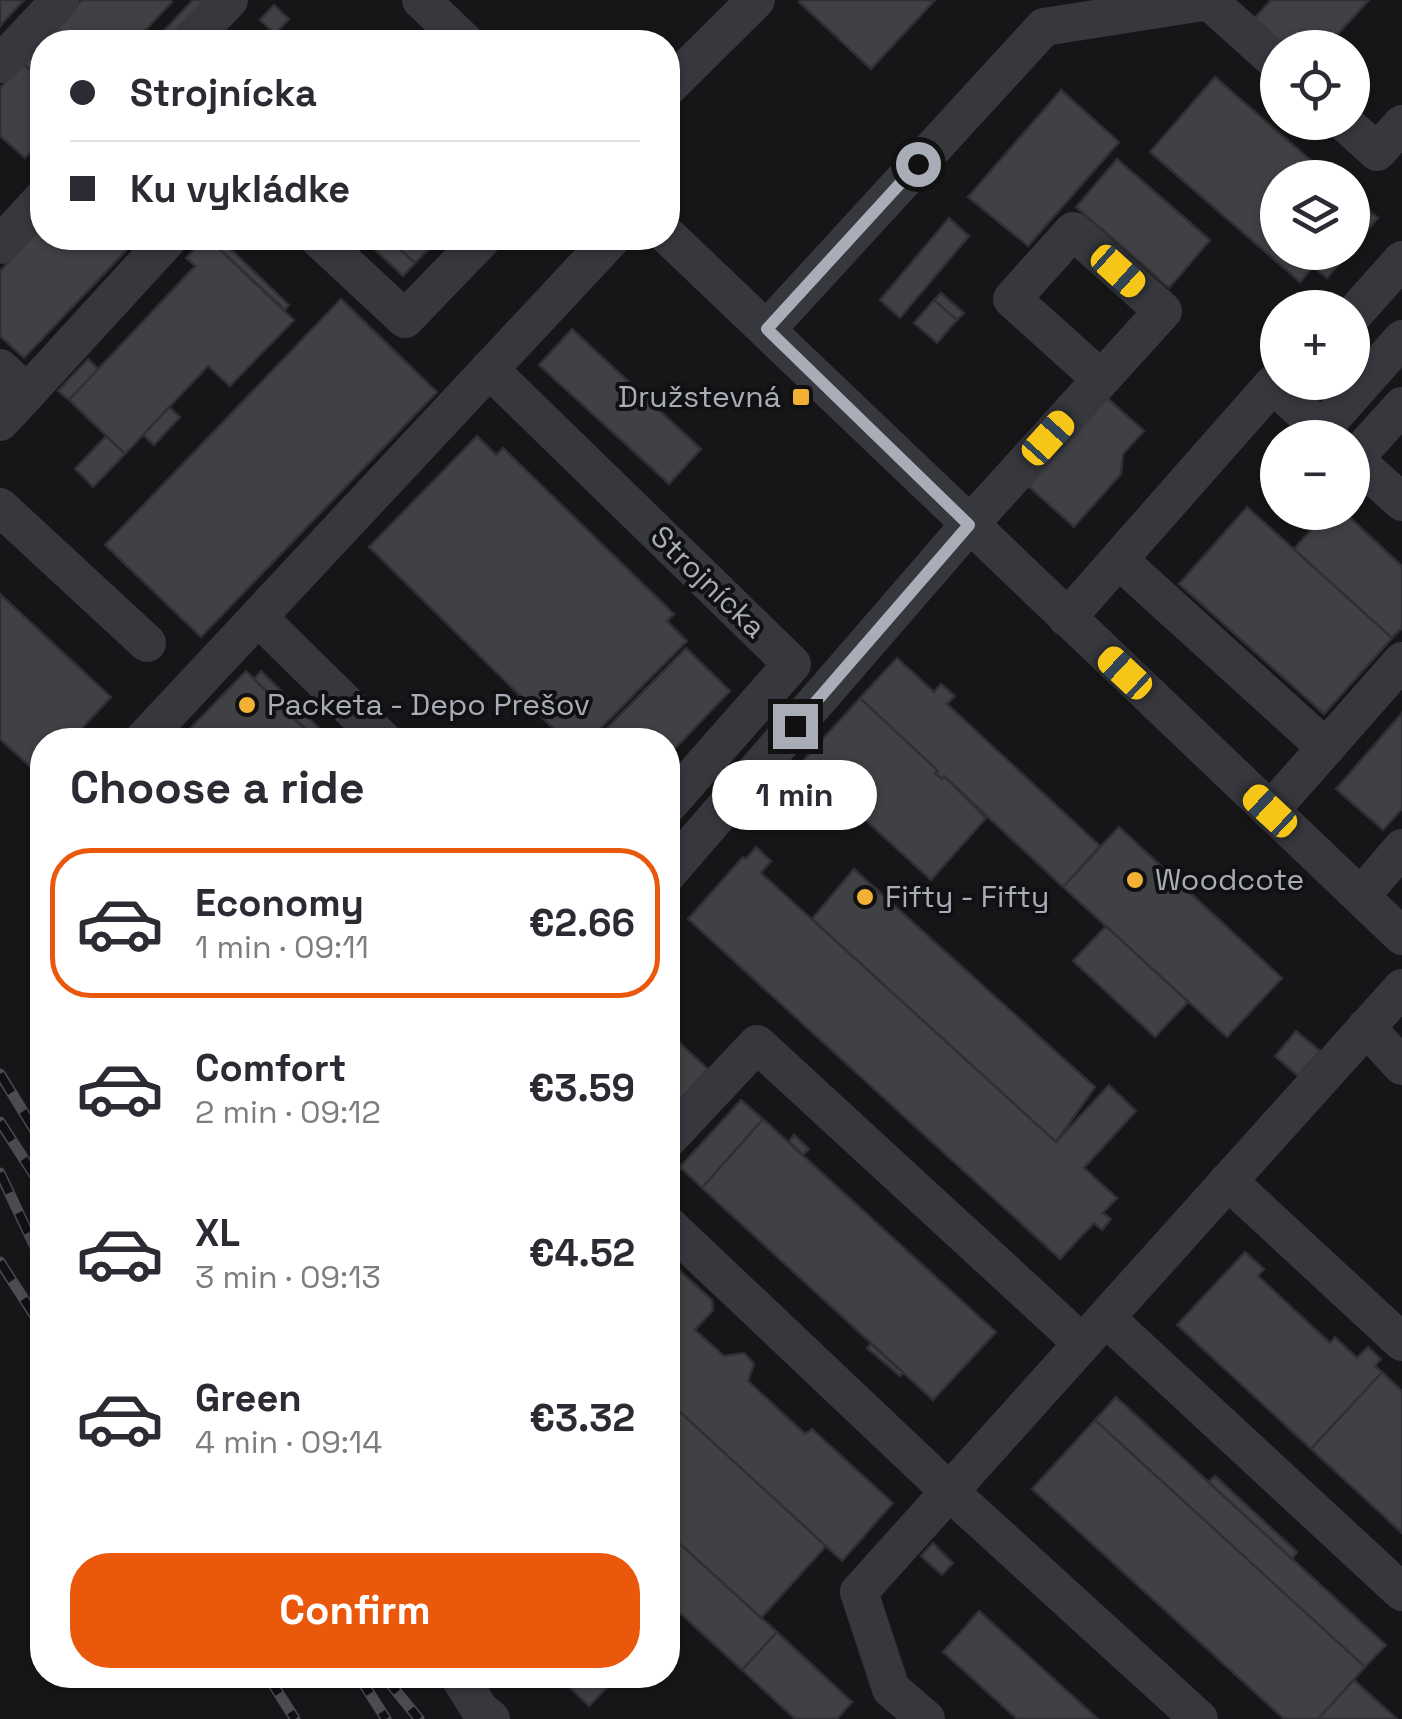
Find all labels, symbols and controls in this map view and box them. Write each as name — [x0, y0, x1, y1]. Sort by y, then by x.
map controls — [1260, 30, 1370, 530]
button: locate — [1260, 30, 1370, 140]
text: Strojnícka — [130, 69, 317, 117]
route start — [896, 142, 941, 187]
button: layers — [1260, 160, 1370, 270]
text: Ku vykládke — [130, 165, 350, 213]
car — [1086, 240, 1150, 302]
button: + — [1260, 290, 1370, 400]
place label: Družstevná — [618, 377, 781, 416]
marker: Družstevná — [790, 386, 812, 408]
car — [1017, 406, 1079, 470]
button: − — [1260, 420, 1370, 530]
street label: Strojnícka — [642, 517, 774, 646]
car — [1093, 642, 1157, 704]
place label: Packeta - Depo Prešov — [267, 685, 590, 724]
marker: Packeta - Depo Prešov — [236, 694, 258, 716]
route end — [773, 704, 818, 749]
text: Choose a ride — [70, 759, 365, 816]
callout: 1 min — [712, 761, 878, 831]
text: 1 min — [755, 775, 834, 815]
car — [1238, 780, 1302, 842]
place label: Woodcote — [1155, 860, 1304, 899]
marker: Woodcote — [1124, 869, 1146, 891]
place label: Fifty - Fifty — [885, 877, 1049, 916]
icon: car — [75, 878, 165, 968]
text: Economy — [195, 879, 364, 927]
marker: Fifty - Fifty — [854, 886, 876, 908]
text: €2.66 — [529, 899, 635, 947]
text: 1 min · 09:11 — [195, 927, 369, 967]
icon: car — [75, 1043, 165, 1133]
text: Comfort — [195, 1044, 346, 1092]
text: €3.59 — [529, 1064, 635, 1112]
text: 2 min · 09:12 — [195, 1092, 381, 1132]
icon: car — [75, 1208, 165, 1298]
text: XL — [195, 1209, 240, 1257]
text: €4.52 — [529, 1229, 635, 1277]
text: 3 min · 09:13 — [195, 1257, 381, 1297]
icon: car — [75, 1373, 165, 1463]
text: Green — [195, 1374, 302, 1422]
text: €3.32 — [529, 1394, 635, 1442]
text: 4 min · 09:14 — [195, 1422, 382, 1462]
button: Confirm — [70, 1553, 640, 1668]

